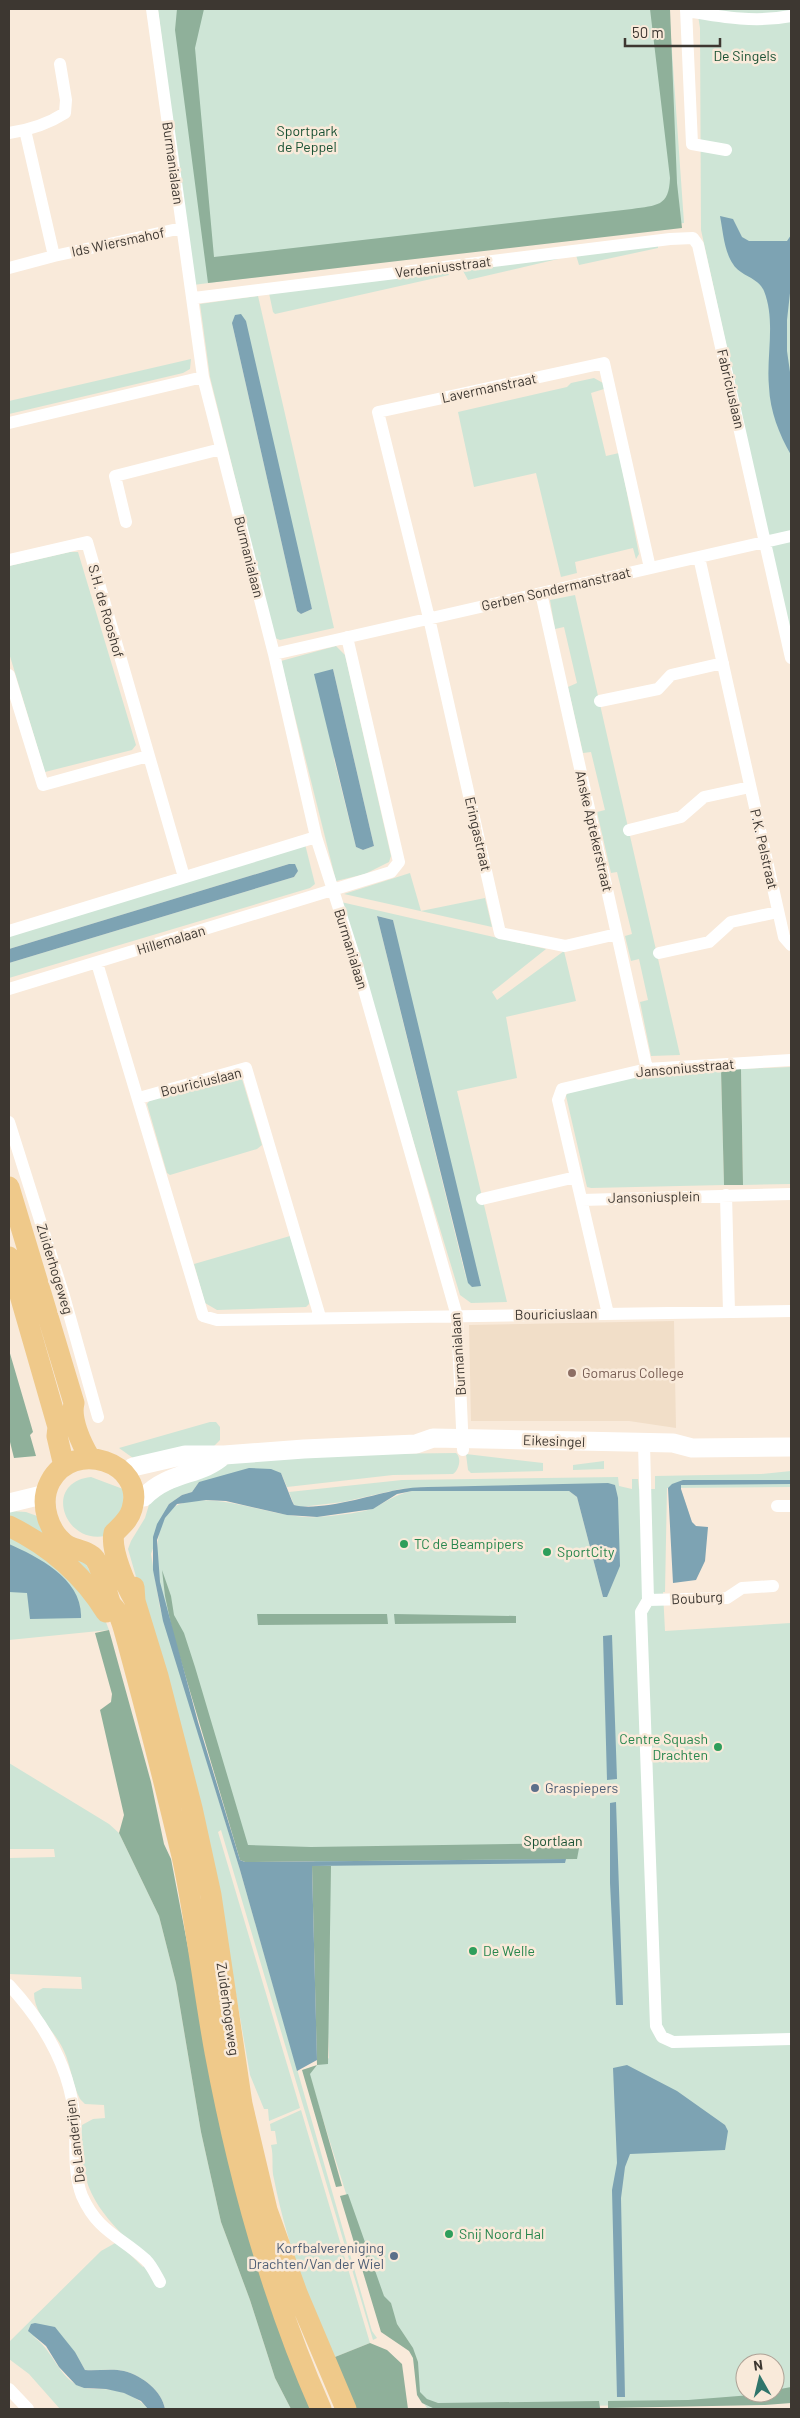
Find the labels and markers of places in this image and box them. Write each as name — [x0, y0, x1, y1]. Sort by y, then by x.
place label: Gomarus College — [582, 1364, 684, 1381]
marker: Gomarus College — [566, 1367, 578, 1379]
place label: TC de Beampipers — [414, 1535, 524, 1552]
marker: TC de Beampipers — [398, 1538, 410, 1550]
place label: SportCity — [557, 1543, 615, 1560]
marker: SportCity — [541, 1546, 553, 1558]
place label: Centre Squash Drachten — [619, 1730, 708, 1763]
marker: Centre Squash Drachten — [712, 1741, 724, 1753]
place label: Graspiepers — [545, 1779, 618, 1796]
marker: Graspiepers — [529, 1782, 541, 1794]
place label: De Welle — [483, 1942, 535, 1959]
marker: De Welle — [467, 1945, 479, 1957]
place label: Snij Noord Hal — [459, 2225, 544, 2242]
marker: Snij Noord Hal — [443, 2228, 455, 2240]
place label: Korfbalvereniging Drachten/Van der Wiel — [248, 2239, 384, 2272]
marker: Korfbalvereniging Drachten/Van der Wiel — [388, 2250, 400, 2262]

